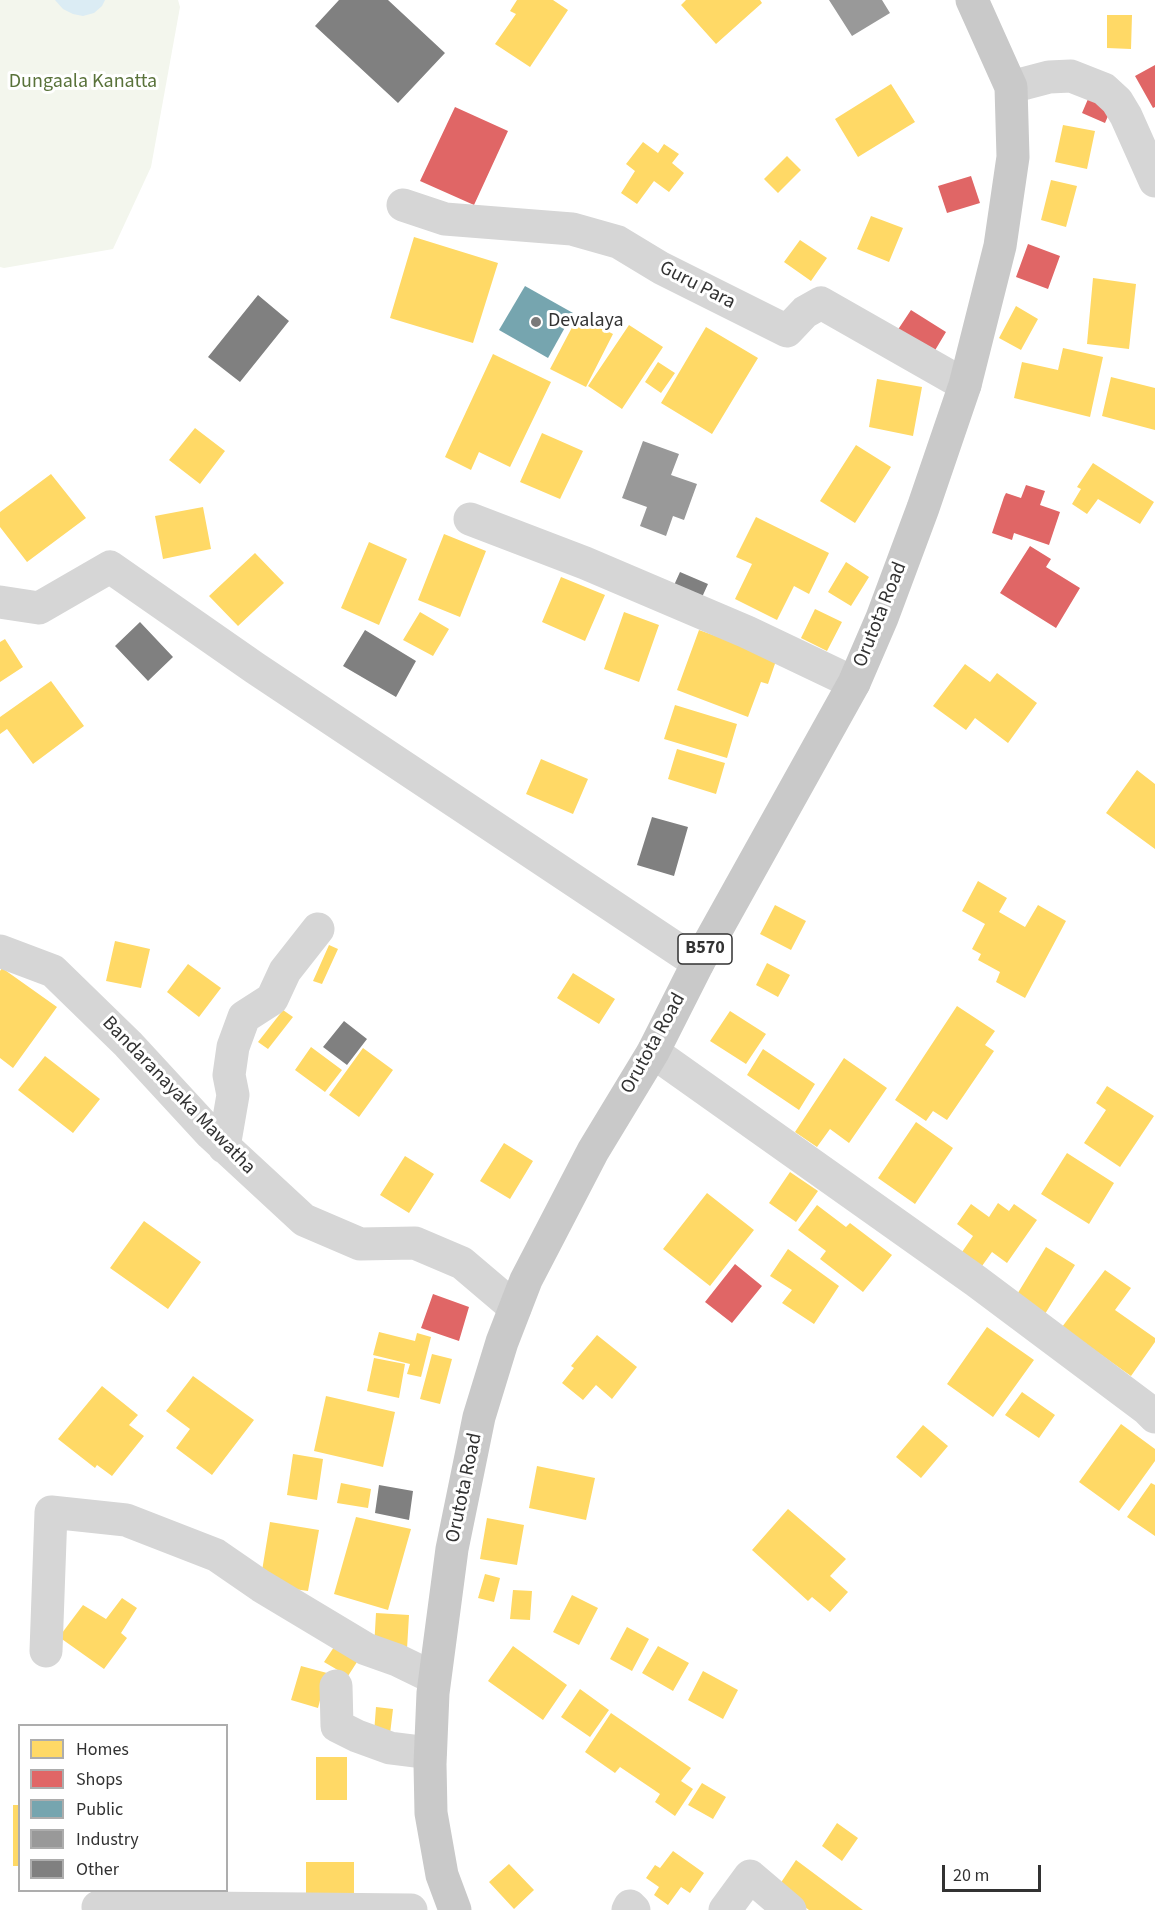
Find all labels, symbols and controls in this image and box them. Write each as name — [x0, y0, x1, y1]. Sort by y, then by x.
park label: Dungaala Kanatta — [9, 71, 157, 95]
street label: Guru Para — [655, 257, 739, 315]
place label: Devalaya — [548, 310, 624, 334]
marker: Devalaya — [529, 315, 543, 329]
street label: Orutota Road — [849, 559, 913, 671]
road number: B570 — [678, 934, 732, 964]
street label: Orutota Road — [616, 989, 692, 1099]
street label: Bandaranayaka Mawatha — [96, 1012, 260, 1180]
street label: Orutota Road — [442, 1431, 488, 1545]
legend — [18, 1724, 228, 1892]
text: Homes — [76, 1737, 129, 1762]
text: Shops — [76, 1767, 123, 1792]
text: Public — [76, 1797, 123, 1822]
text: Industry — [76, 1827, 139, 1852]
scale bar — [945, 1853, 1044, 1891]
text: Other — [76, 1857, 119, 1882]
text: 20 m — [953, 1863, 989, 1888]

